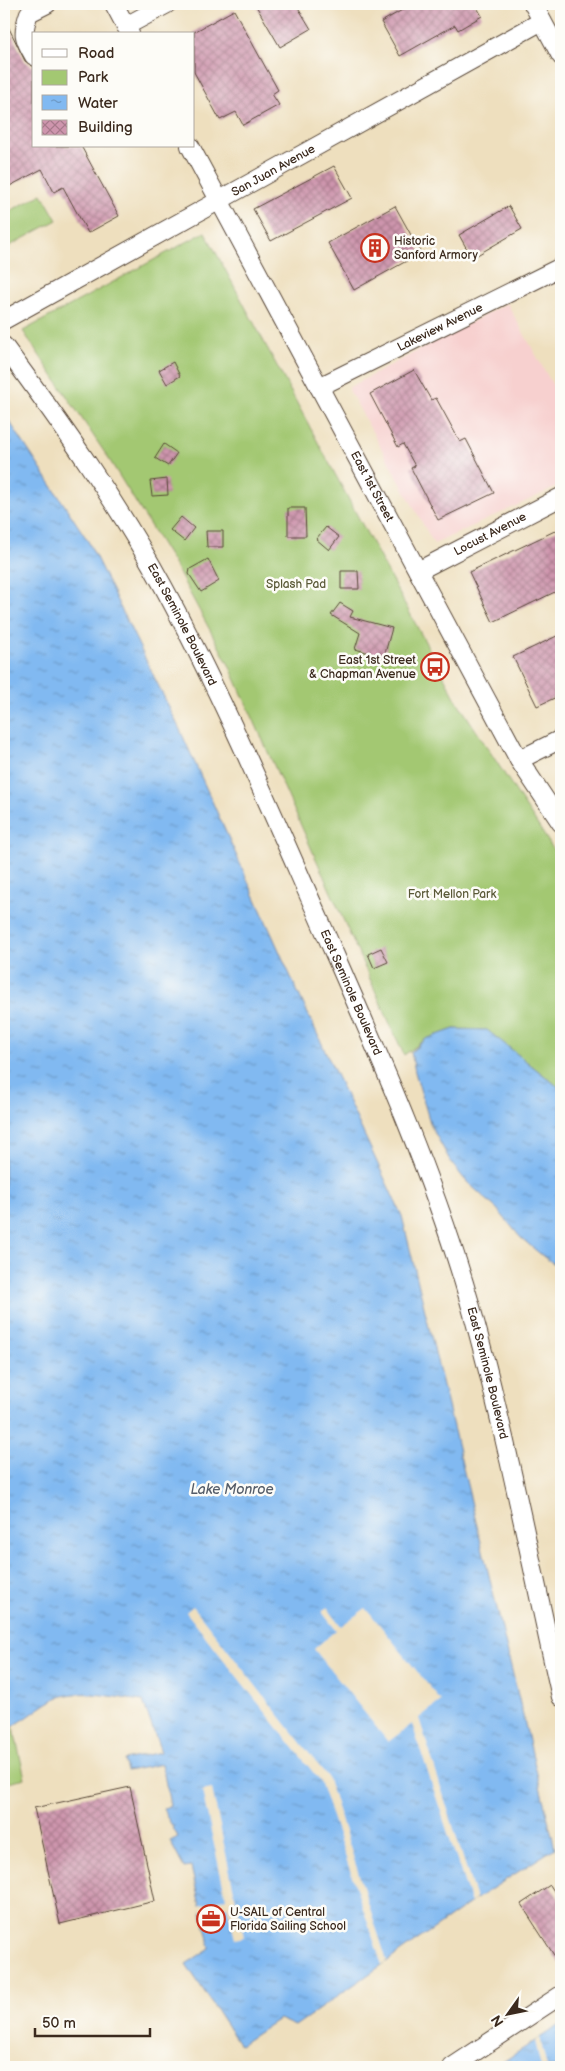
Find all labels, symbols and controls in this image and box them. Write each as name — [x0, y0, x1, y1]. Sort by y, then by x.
legend — [32, 32, 195, 148]
text: Road — [78, 44, 114, 63]
text: Park — [78, 68, 109, 87]
text: Water — [78, 94, 118, 113]
text: Building — [78, 118, 133, 137]
street label: San Juan Avenue — [229, 141, 318, 200]
building icon: Historic Sanford Armory — [360, 233, 390, 263]
place label: Historic Sanford Armory — [394, 234, 479, 263]
street label: Lakeview Avenue — [395, 300, 485, 355]
street label: East 1st Street — [347, 448, 397, 524]
street label: Locust Avenue — [451, 509, 529, 559]
street label: East Seminole Boulevard — [144, 560, 220, 688]
park label: Splash Pad — [266, 577, 326, 592]
bus stop icon: East 1st Street & Chapman Avenue — [420, 652, 450, 682]
place label: East 1st Street & Chapman Avenue — [309, 653, 416, 682]
park label: Fort Mellon Park — [408, 887, 496, 902]
street label: East Seminole Boulevard — [317, 927, 385, 1058]
street label: East Seminole Boulevard — [464, 1305, 512, 1441]
water label: Lake Monroe — [190, 1481, 274, 1498]
office icon: U-SAIL of Central Florida Sailing School — [196, 1904, 226, 1934]
place label: U-SAIL of Central Florida Sailing School — [230, 1905, 346, 1934]
north arrow — [482, 1988, 532, 2038]
scale bar — [35, 2006, 150, 2038]
text: N — [488, 2012, 508, 2030]
text: 50 m — [42, 2014, 76, 2033]

